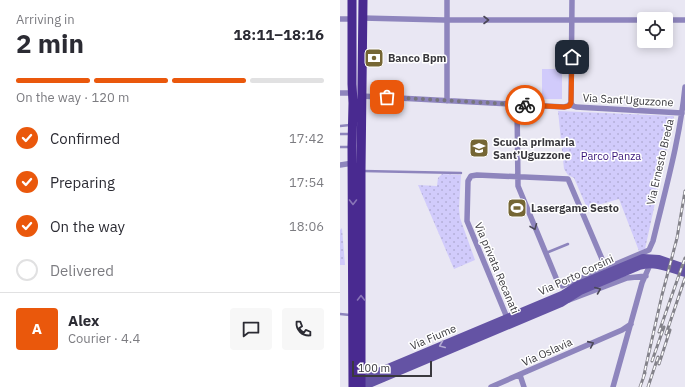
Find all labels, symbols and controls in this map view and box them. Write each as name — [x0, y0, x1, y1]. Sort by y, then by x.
text: Arriving in — [16, 11, 75, 28]
map controls — [637, 12, 673, 48]
button: locate — [637, 12, 673, 48]
one-way arrow — [483, 16, 489, 24]
text: 18:11–18:16 — [233, 25, 324, 44]
text: 2 min — [16, 26, 84, 60]
pin — [555, 40, 589, 74]
icon: home — [561, 46, 583, 68]
bank icon: Banco Bpm — [363, 47, 385, 69]
place label: Banco Bpm — [388, 51, 447, 65]
pin — [370, 80, 404, 114]
courier — [505, 85, 545, 125]
icon: bag — [376, 86, 398, 108]
text: On the way · 120 m — [16, 89, 129, 106]
street label: Via Sant'Uguzzone — [582, 91, 674, 109]
icon: bike — [514, 94, 536, 116]
street label: Via Ernesto Breda — [643, 117, 677, 206]
icon: check — [16, 127, 38, 149]
text: Confirmed — [50, 129, 120, 148]
text: 17:42 — [289, 130, 324, 147]
place label: Scuola primaria Sant’Uguzzone — [493, 135, 575, 162]
school or university icon: Scuola primaria Sant’Uguzzone — [468, 137, 490, 159]
park label: Parco Panza — [581, 149, 641, 163]
icon: check — [16, 171, 38, 193]
text: Preparing — [50, 173, 115, 192]
text: 17:54 — [289, 174, 324, 191]
sports icon: Lasergame Sesto — [506, 197, 528, 219]
one-way arrow — [349, 199, 357, 205]
place label: Lasergame Sesto — [531, 201, 619, 215]
icon: check — [16, 215, 38, 237]
text: On the way — [50, 217, 125, 236]
text: 18:06 — [289, 218, 324, 235]
street label: Via privata Recanati — [471, 220, 523, 316]
one-way arrow — [530, 223, 538, 230]
street label: Via Porto Corsini — [536, 251, 616, 299]
text: Delivered — [50, 261, 114, 280]
one-way arrow — [595, 286, 602, 294]
one-way arrow — [357, 295, 365, 301]
button: chat — [230, 308, 272, 350]
button: phone — [282, 308, 324, 350]
text: Alex — [68, 311, 99, 330]
text: A — [32, 319, 42, 338]
street label: Via Fiume — [408, 321, 458, 353]
text: Courier · 4.4 — [68, 330, 140, 347]
street label: Via Oslavia — [520, 335, 575, 369]
one-way arrow — [439, 340, 447, 348]
one-way arrow — [587, 340, 594, 348]
scale bar — [352, 359, 432, 378]
text: 100 m — [358, 361, 390, 375]

